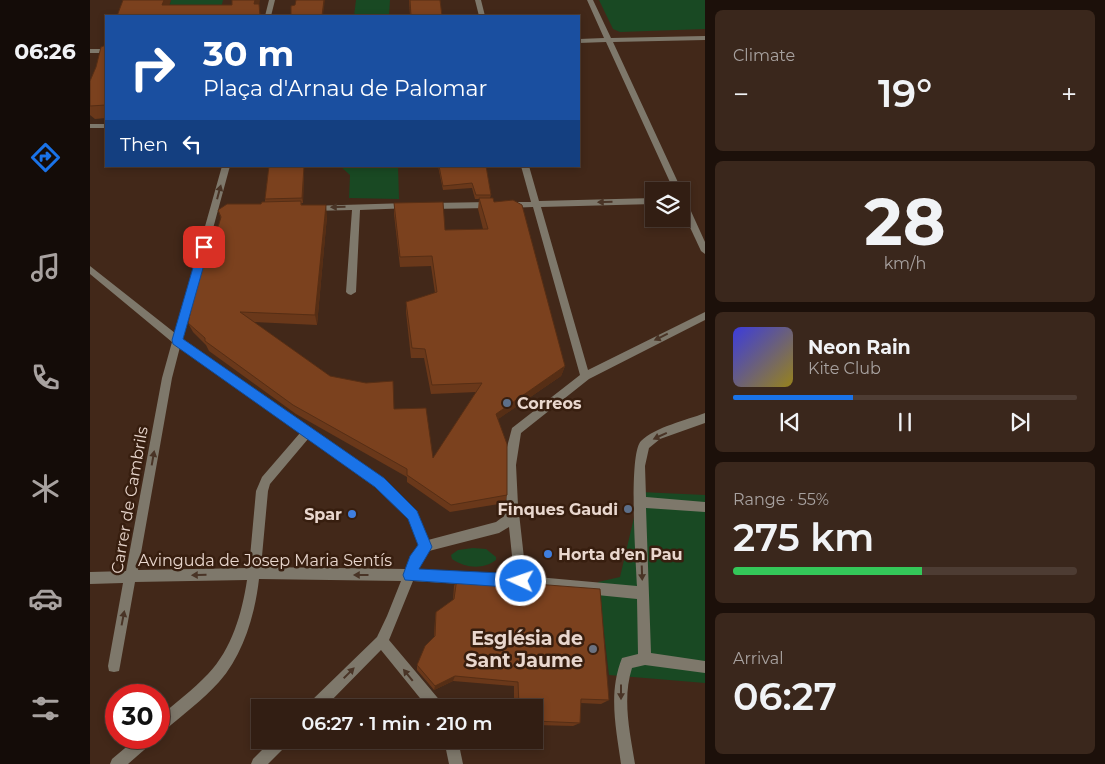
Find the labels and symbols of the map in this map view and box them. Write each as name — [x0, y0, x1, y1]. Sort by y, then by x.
one-way arrow — [215, 185, 223, 200]
one-way arrow — [597, 199, 613, 207]
one-way arrow — [329, 203, 345, 211]
pin — [183, 226, 225, 268]
one-way arrow — [654, 333, 668, 341]
place label: Correos — [517, 394, 582, 413]
marker: Correos — [501, 397, 513, 409]
street label: Carrer de Cambrils — [107, 425, 152, 575]
one-way arrow — [653, 432, 667, 440]
one-way arrow — [149, 450, 157, 466]
place label: Finques Gaudi — [498, 500, 618, 519]
marker: Finques Gaudi — [622, 503, 634, 515]
place label: Spar — [304, 505, 342, 524]
marker: Spar — [346, 508, 358, 520]
place label: Horta d’en Pau — [558, 545, 683, 564]
marker: Horta d’en Pau — [542, 548, 554, 560]
street label: Avinguda de Josep Maria Sentís — [138, 551, 392, 570]
position arrow — [494, 554, 546, 606]
one-way arrow — [638, 565, 646, 581]
one-way arrow — [353, 571, 369, 579]
one-way arrow — [190, 572, 206, 580]
one-way arrow — [120, 610, 128, 626]
place label: Església de Sant Jaume — [465, 627, 583, 672]
marker: Església de Sant Jaume — [587, 643, 599, 655]
one-way arrow — [343, 667, 355, 679]
one-way arrow — [403, 669, 414, 682]
speed limit sign: 30 — [105, 684, 170, 749]
one-way arrow — [617, 684, 625, 700]

